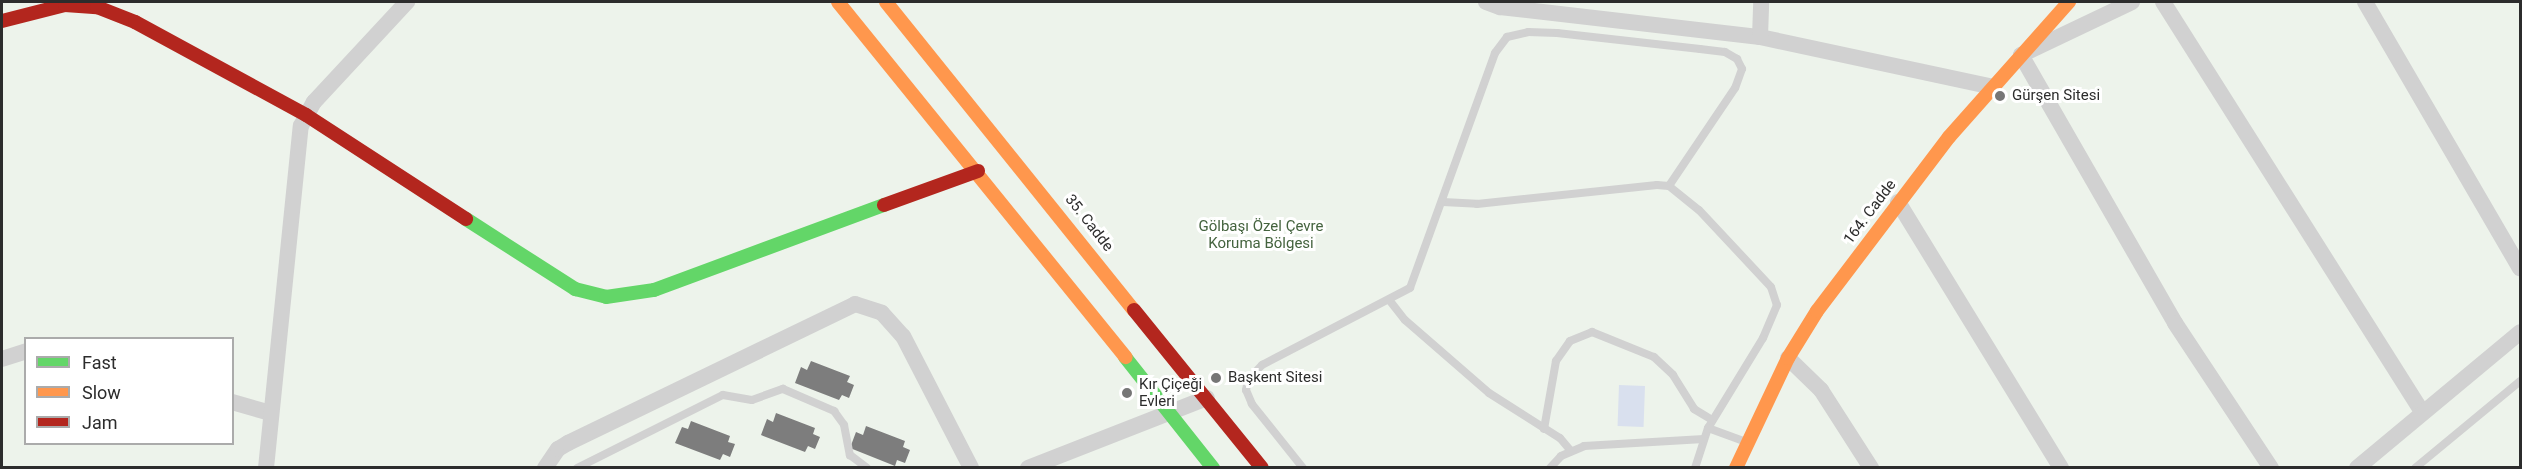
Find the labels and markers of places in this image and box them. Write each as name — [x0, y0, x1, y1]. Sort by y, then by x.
place label: Gürşen Sitesi — [2012, 87, 2100, 105]
marker: Gürşen Sitesi — [1993, 89, 2007, 103]
place label: Başkent Sitesi — [1228, 369, 1322, 387]
marker: Başkent Sitesi — [1209, 371, 1223, 385]
place label: Kır Çiçeği Evleri — [1139, 375, 1202, 410]
marker: Kır Çiçeği Evleri — [1120, 386, 1134, 400]

